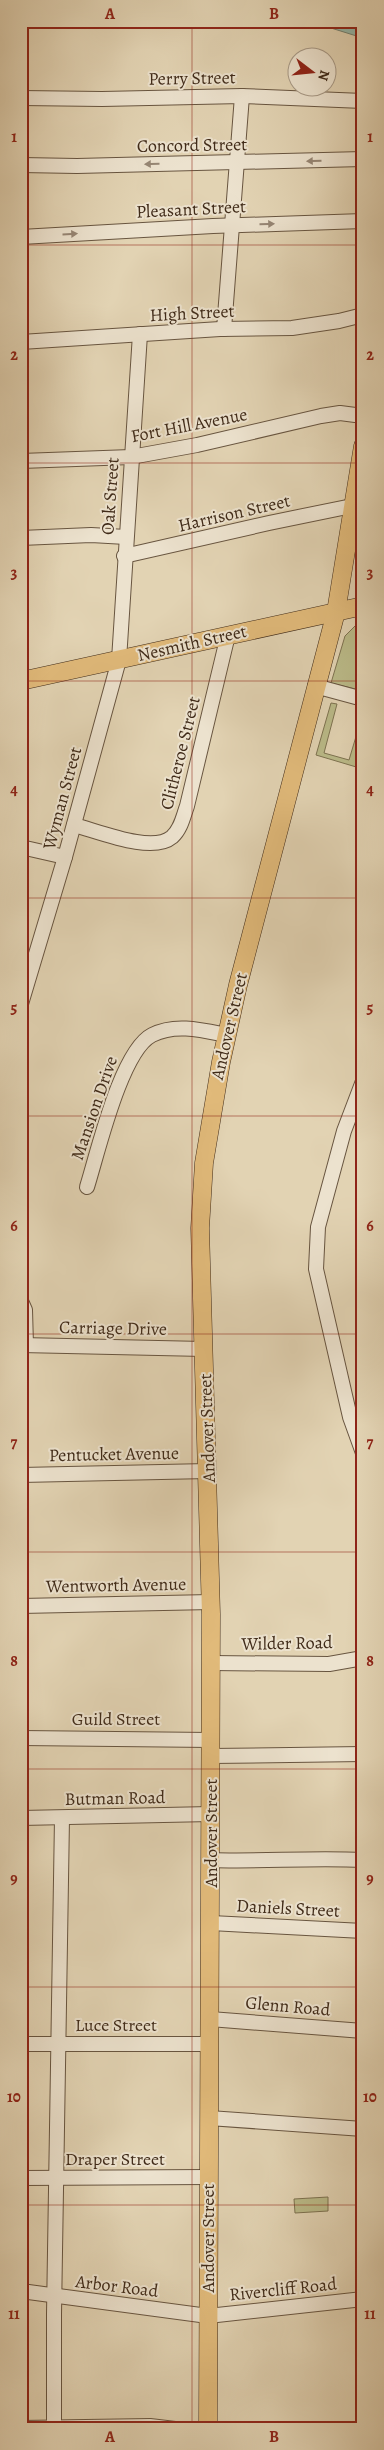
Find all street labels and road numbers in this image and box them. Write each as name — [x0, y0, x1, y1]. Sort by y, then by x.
street label: Perry Street — [148, 65, 236, 91]
street label: Concord Street — [137, 132, 247, 158]
street label: Pleasant Street — [135, 194, 247, 224]
street label: High Street — [149, 299, 235, 327]
street label: Fort Hill Avenue — [129, 402, 249, 448]
street label: Oak Street — [95, 456, 125, 536]
street label: Harrison Street — [176, 488, 292, 538]
street label: Nesmith Street — [135, 619, 249, 667]
street label: Clitheroe Street — [154, 694, 206, 812]
street label: Wyman Street — [37, 744, 87, 853]
street label: Andover Street — [205, 970, 253, 1083]
street label: Mansion Drive — [65, 1053, 123, 1163]
street label: Carriage Drive — [59, 1315, 167, 1341]
street label: Andover Street — [193, 1373, 221, 1484]
street label: Pentucket Avenue — [49, 1441, 179, 1467]
street label: Wentworth Avenue — [45, 1572, 186, 1598]
street label: Wilder Road — [240, 1630, 333, 1656]
street label: Guild Street — [72, 1707, 160, 1731]
street label: Andover Street — [199, 1779, 223, 1888]
street label: Butman Road — [64, 1785, 166, 1811]
street label: Daniels Street — [236, 1893, 340, 1923]
street label: Glenn Road — [245, 1990, 332, 2022]
street label: Luce Street — [75, 2013, 157, 2037]
street label: Draper Street — [65, 2147, 165, 2171]
street label: Andover Street — [196, 2184, 220, 2293]
street label: Arbor Road — [73, 2269, 160, 2303]
street label: Rivercliff Road — [228, 2271, 338, 2307]

